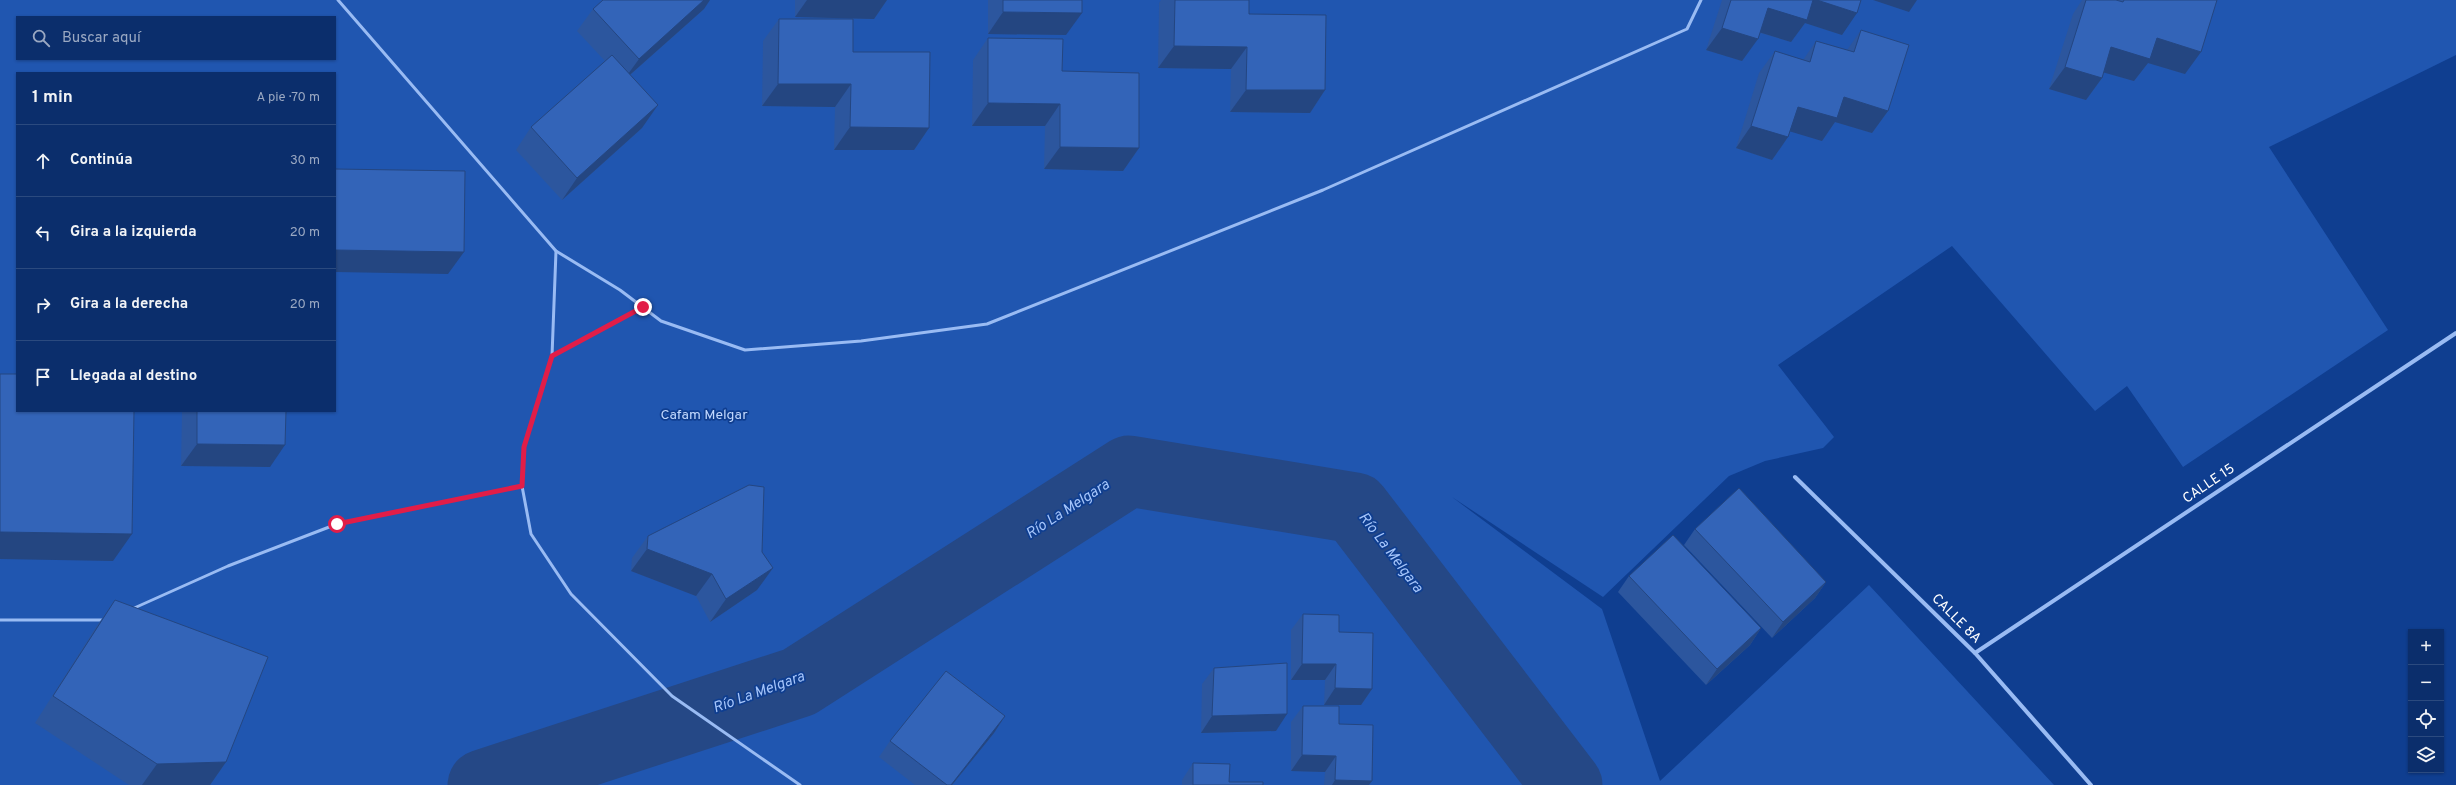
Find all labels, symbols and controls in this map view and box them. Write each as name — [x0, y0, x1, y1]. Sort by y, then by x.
search box — [16, 16, 336, 60]
icon: search — [30, 27, 52, 49]
text: Buscar aquí — [62, 29, 141, 48]
text: 1 min — [32, 87, 73, 109]
text: A pie · 70 m — [257, 90, 320, 106]
icon: ahead — [32, 150, 54, 172]
text: Continúa — [70, 151, 132, 170]
text: 30 m — [290, 153, 320, 169]
icon: left — [32, 222, 54, 244]
text: Gira a la izquierda — [70, 223, 197, 242]
text: 20 m — [290, 225, 320, 241]
icon: right — [32, 294, 54, 316]
text: Gira a la derecha — [70, 295, 188, 314]
text: 20 m — [290, 297, 320, 313]
route end — [634, 298, 652, 316]
icon: arrive — [32, 366, 54, 388]
text: Llegada al destino — [70, 367, 197, 386]
park label: Cafam Melgar — [660, 407, 748, 424]
street label: CALLE 15 — [2180, 460, 2238, 508]
water label: Río La Melgara — [1023, 476, 1114, 544]
water label: Río La Melgara — [1354, 509, 1427, 597]
route start — [328, 515, 346, 533]
street label: CALLE 8A — [1928, 591, 1984, 647]
map controls — [2408, 629, 2444, 773]
button: + — [2408, 629, 2444, 665]
button: − — [2408, 665, 2444, 701]
water label: Río La Melgara — [711, 668, 808, 718]
button: locate — [2408, 701, 2444, 737]
button: layers — [2408, 737, 2444, 773]

